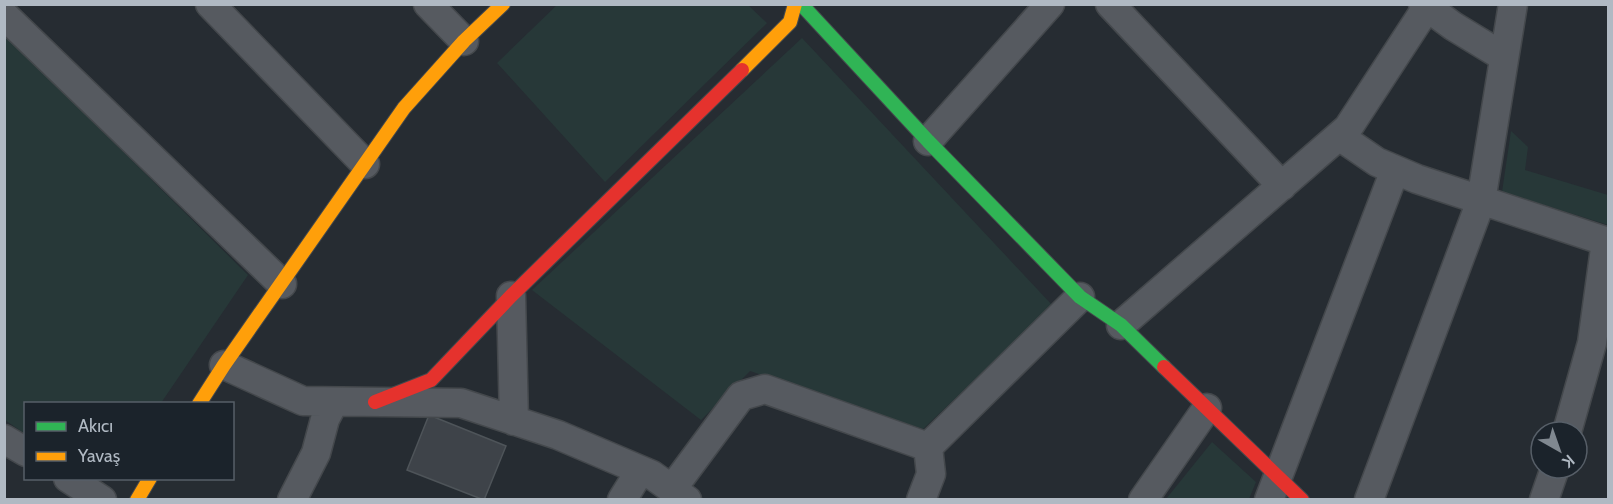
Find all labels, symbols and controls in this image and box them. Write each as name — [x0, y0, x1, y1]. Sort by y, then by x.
legend — [24, 402, 234, 480]
text: Akıcı — [78, 415, 113, 437]
north arrow — [1529, 420, 1589, 480]
text: Yavaş — [77, 445, 120, 467]
text: K — [1558, 451, 1578, 472]

